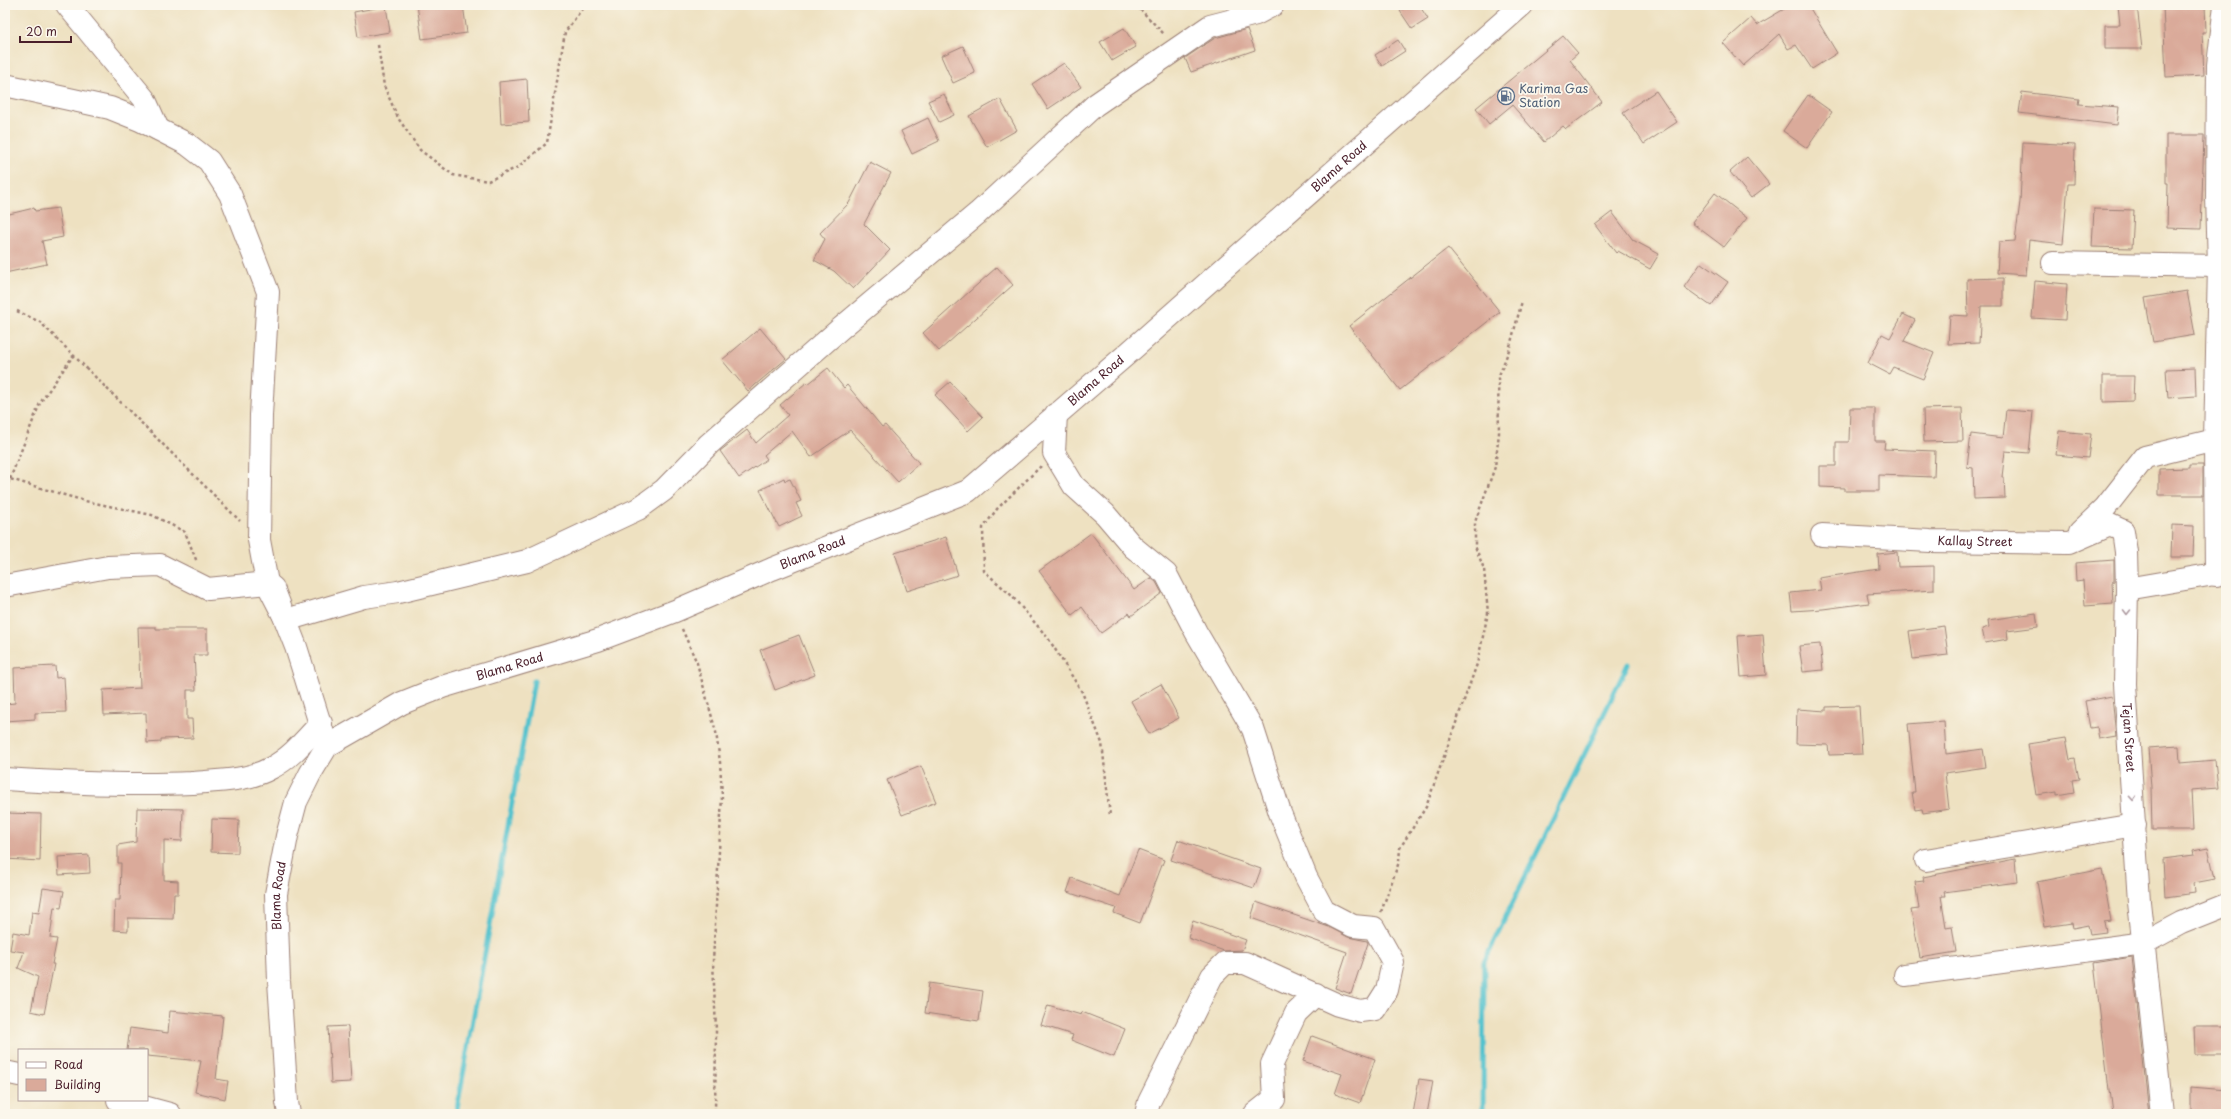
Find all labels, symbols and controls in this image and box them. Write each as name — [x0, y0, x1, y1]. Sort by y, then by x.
scale bar — [20, 18, 71, 44]
text: 20 m — [26, 22, 57, 40]
place label: Karima Gas Station — [1519, 79, 1589, 111]
fuel station icon: Karima Gas Station — [1496, 86, 1516, 106]
street label: Blama Road — [1306, 136, 1370, 196]
street label: Blama Road — [1063, 351, 1128, 410]
street label: Blama Road — [777, 531, 848, 573]
street label: Kallay Street — [1937, 531, 2013, 550]
one-way arrow — [2123, 609, 2131, 615]
street label: Blama Road — [474, 647, 545, 684]
street label: Tejan Street — [2118, 702, 2141, 773]
one-way arrow — [2129, 795, 2138, 801]
street label: Blama Road — [266, 859, 290, 931]
legend — [18, 1049, 148, 1101]
text: Road — [54, 1055, 83, 1073]
text: Building — [54, 1075, 101, 1093]

